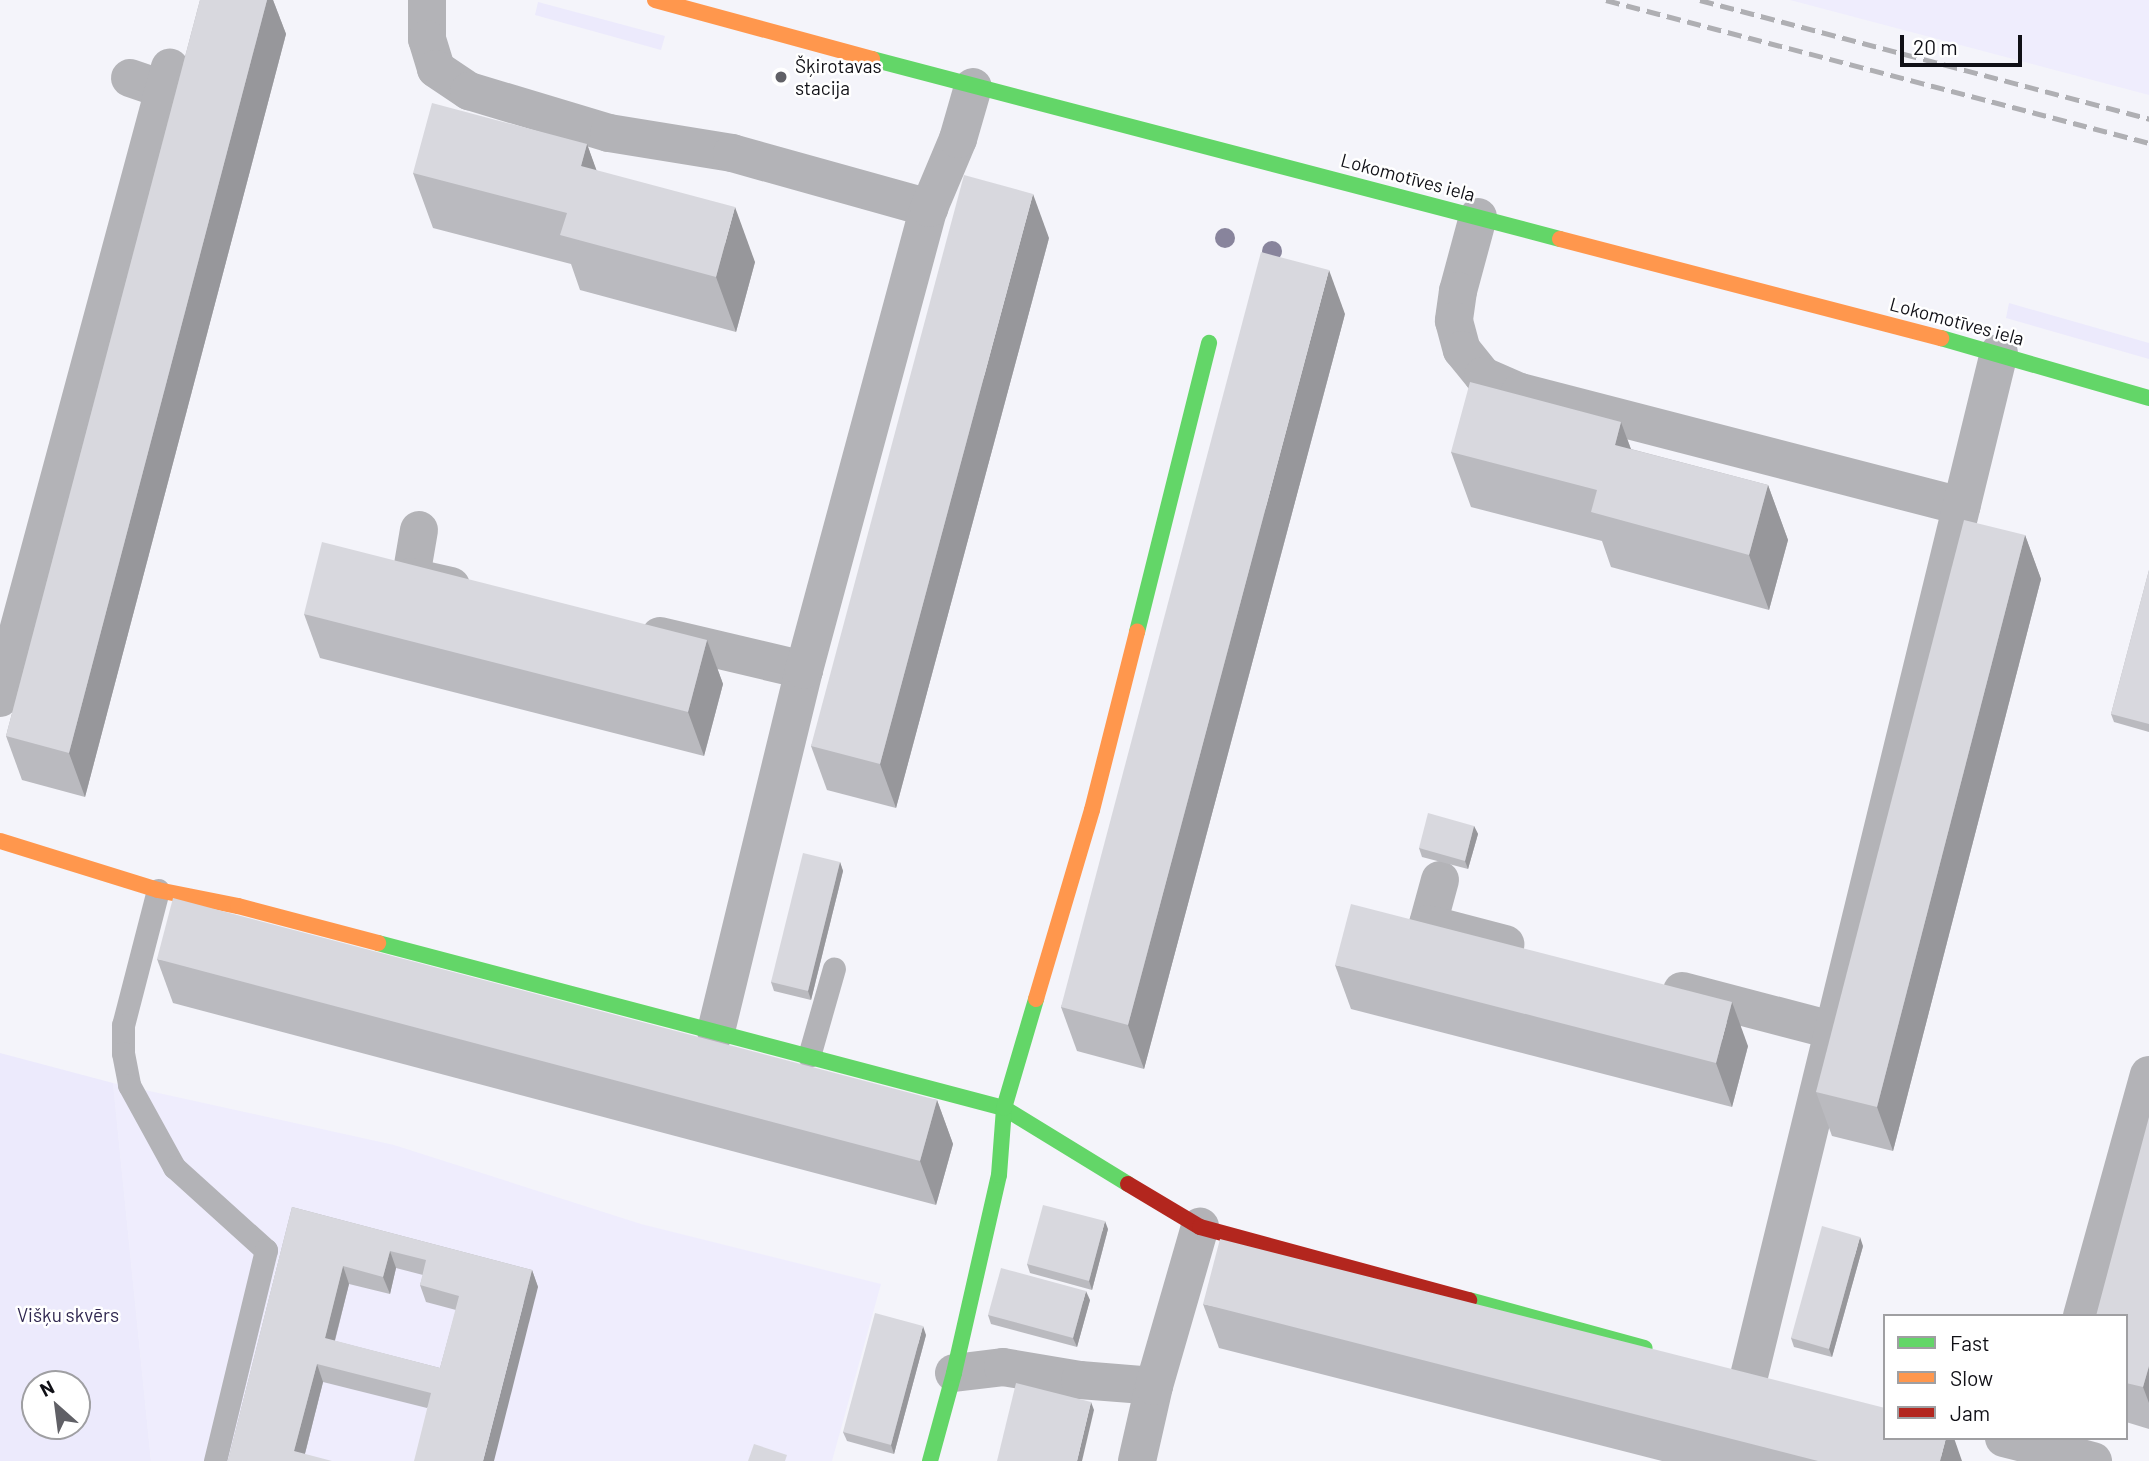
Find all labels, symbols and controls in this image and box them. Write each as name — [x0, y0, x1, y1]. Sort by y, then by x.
scale bar — [1904, 21, 2026, 65]
text: 20 m — [1913, 34, 1958, 59]
place label: Šķirotavas stacija — [795, 55, 882, 99]
marker: Šķirotavas stacija — [773, 69, 789, 85]
street label: Lokomotīves iela — [1338, 148, 1478, 206]
street label: Lokomotīves iela — [1887, 292, 2027, 350]
park label: Višķu skvērs — [17, 1304, 119, 1326]
legend — [1883, 1314, 2128, 1440]
text: Fast — [1950, 1330, 1990, 1355]
text: Slow — [1950, 1365, 1993, 1390]
north arrow — [21, 1370, 91, 1440]
text: N — [36, 1375, 58, 1401]
text: Jam — [1950, 1400, 1990, 1425]

